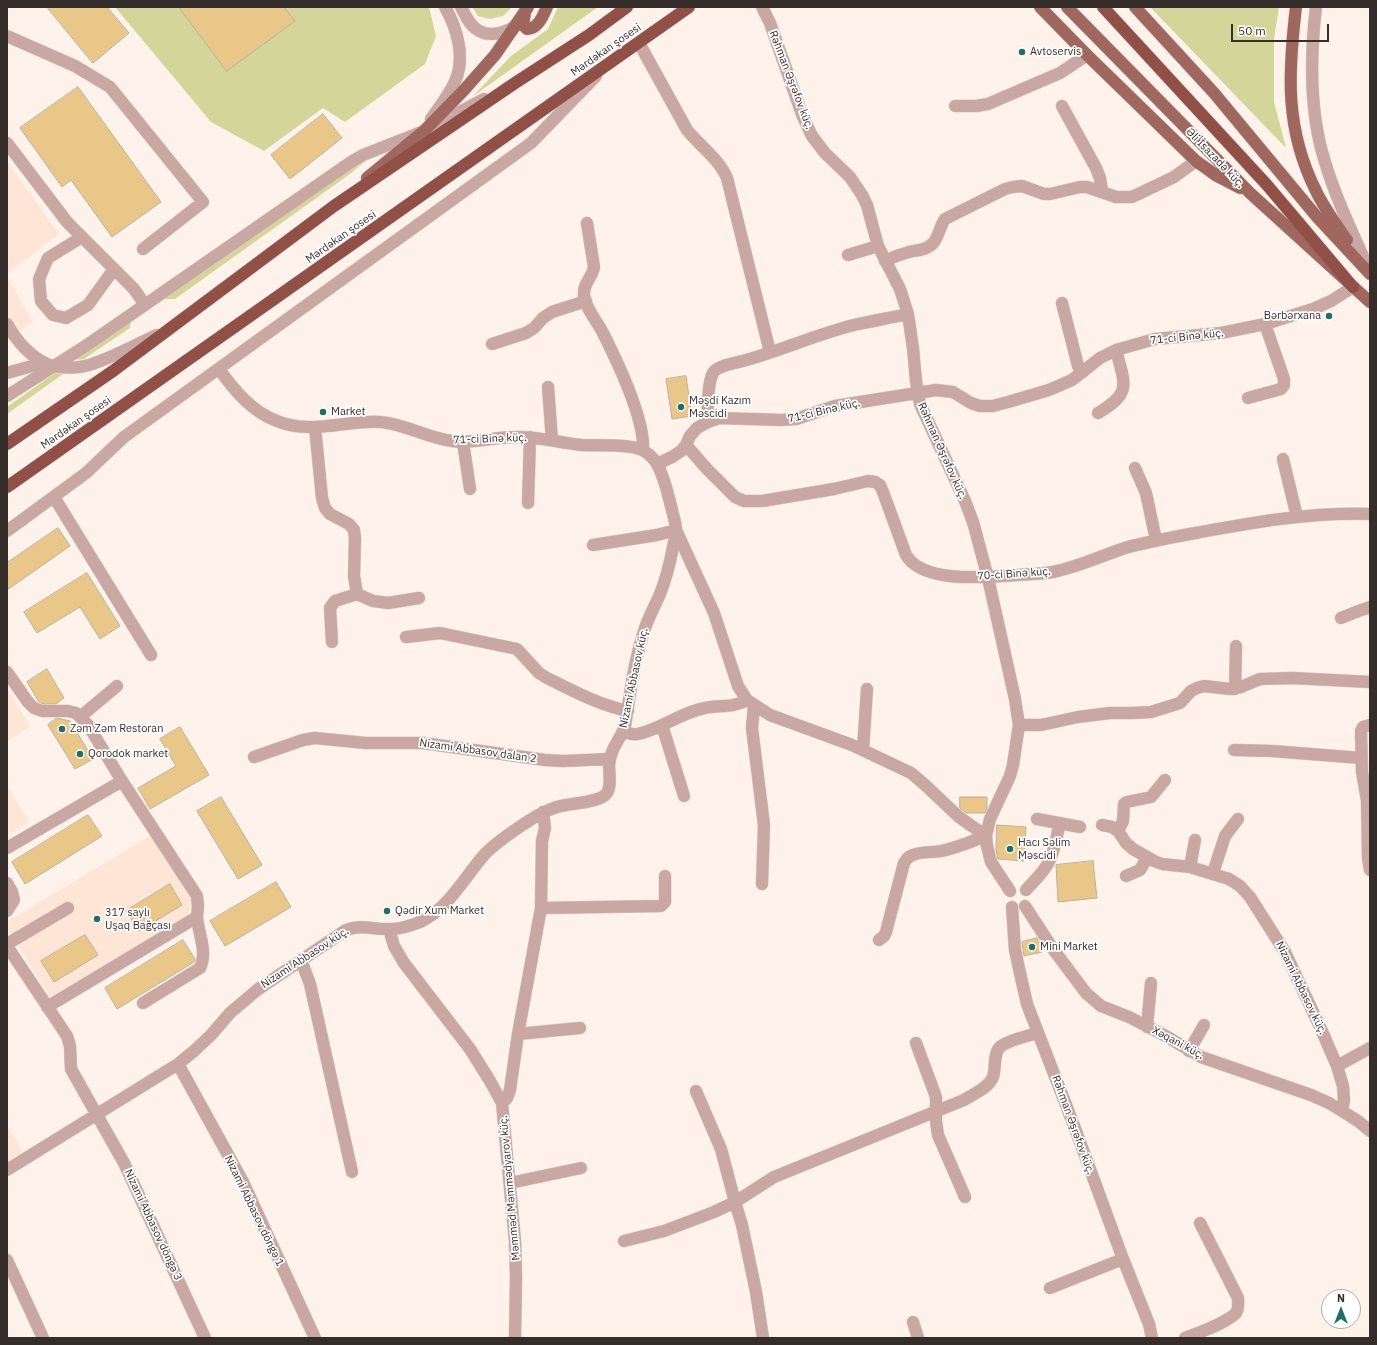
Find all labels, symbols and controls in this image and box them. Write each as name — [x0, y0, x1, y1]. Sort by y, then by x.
scale bar — [1233, 16, 1331, 42]
street label: Mərdəkan şosesi — [568, 21, 644, 79]
text: 50 m — [1238, 23, 1266, 38]
street label: Rəhman Əşrəfov küç. — [766, 29, 816, 131]
place label: Avtoservis — [1030, 45, 1081, 59]
marker: Avtoservis — [1017, 47, 1027, 57]
street label: Əli İsazadə küç. — [1183, 125, 1247, 191]
street label: Mərdəkan şosesi — [303, 208, 379, 266]
place label: Bərbərxana — [1264, 309, 1321, 323]
marker: Bərbərxana — [1324, 311, 1334, 321]
street label: 71-ci Binə küç. — [1150, 327, 1224, 347]
street label: Mərdəkan şosesi — [38, 394, 114, 452]
place label: Məşdi Kazım Məscidi — [689, 394, 751, 420]
street label: 71-ci Binə küç. — [787, 396, 861, 426]
street label: Rəhman Əşrəfov küç. — [915, 401, 969, 501]
marker: Məşdi Kazım Məscidi — [676, 402, 686, 412]
place label: Market — [331, 405, 365, 419]
marker: Market — [318, 407, 328, 417]
street label: 71-ci Binə küç. — [453, 431, 527, 447]
street label: 70-ci Binə küç. — [977, 565, 1051, 583]
street label: Nizami Abbasov küç. — [617, 627, 651, 729]
place label: Zəm Zəm Restoran — [70, 722, 163, 736]
marker: Zəm Zəm Restoran — [57, 724, 67, 734]
street label: Nizami Abbasov dalan 2 — [419, 736, 537, 766]
place label: Qorodok market — [88, 747, 168, 761]
marker: Qorodok market — [75, 749, 85, 759]
place label: Hacı Səlim Məscidi — [1018, 836, 1070, 862]
marker: Hacı Səlim Məscidi — [1005, 844, 1015, 854]
place label: Qədir Xum Market — [395, 904, 484, 918]
place label: 317 saylı Uşaq Bağçası — [105, 906, 171, 932]
marker: Qədir Xum Market — [382, 906, 392, 916]
marker: 317 saylı Uşaq Bağçası — [92, 914, 102, 924]
street label: Nizami Abbasov küç. — [259, 925, 351, 991]
street label: Nizami Abbasov küç. — [1273, 939, 1329, 1037]
place label: Mini Market — [1040, 940, 1098, 954]
marker: Mini Market — [1027, 942, 1037, 952]
street label: Xəqani küç. — [1150, 1024, 1206, 1062]
street label: Rəhman Əşrəfov küç. — [1049, 1074, 1097, 1176]
street label: Məmməd Məmmədyarov küç. — [497, 1115, 523, 1261]
street label: Nizami Abbasov döngə 1 — [221, 1154, 287, 1268]
street label: Nizami Abbasov döngə 3 — [121, 1167, 185, 1283]
north arrow — [1321, 1289, 1361, 1329]
text: N — [1337, 1291, 1345, 1305]

